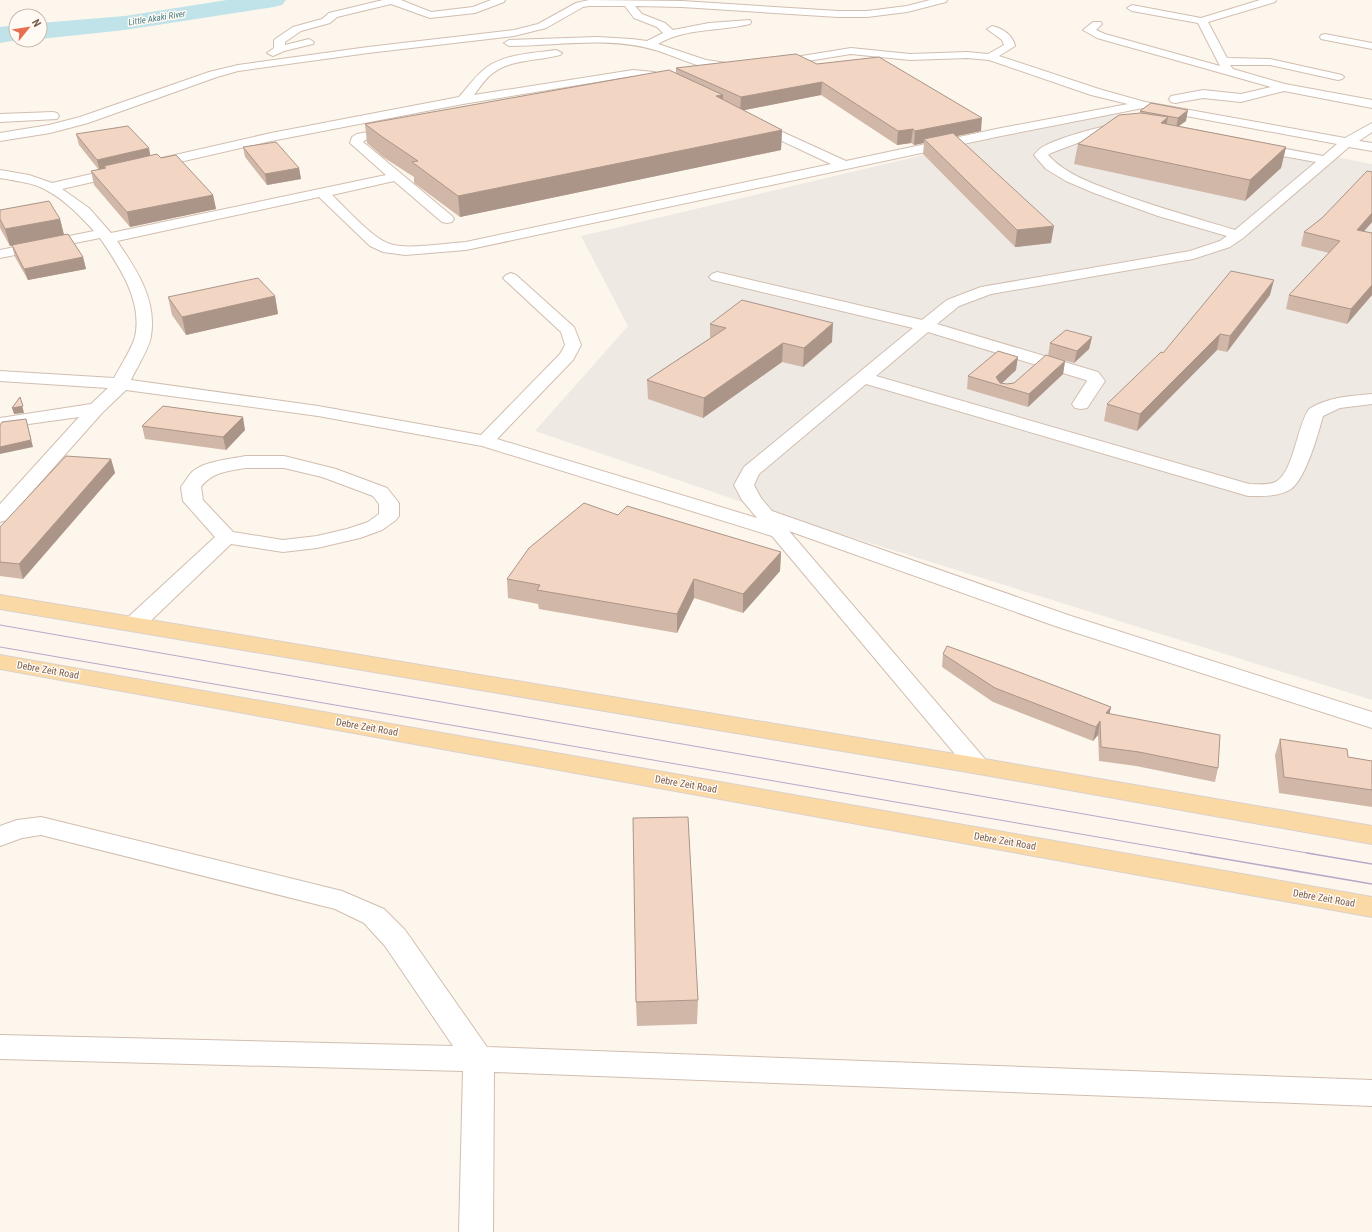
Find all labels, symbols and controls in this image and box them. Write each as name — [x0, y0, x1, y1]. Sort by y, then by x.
north arrow — [8, 8, 48, 48]
water label: Little Akaki River — [128, 8, 187, 27]
text: N — [29, 17, 44, 30]
street label: Debre Zeit Road — [16, 659, 80, 681]
street label: Debre Zeit Road — [335, 716, 399, 738]
street label: Debre Zeit Road — [654, 773, 718, 795]
street label: Debre Zeit Road — [973, 830, 1037, 852]
street label: Debre Zeit Road — [1292, 887, 1356, 909]

